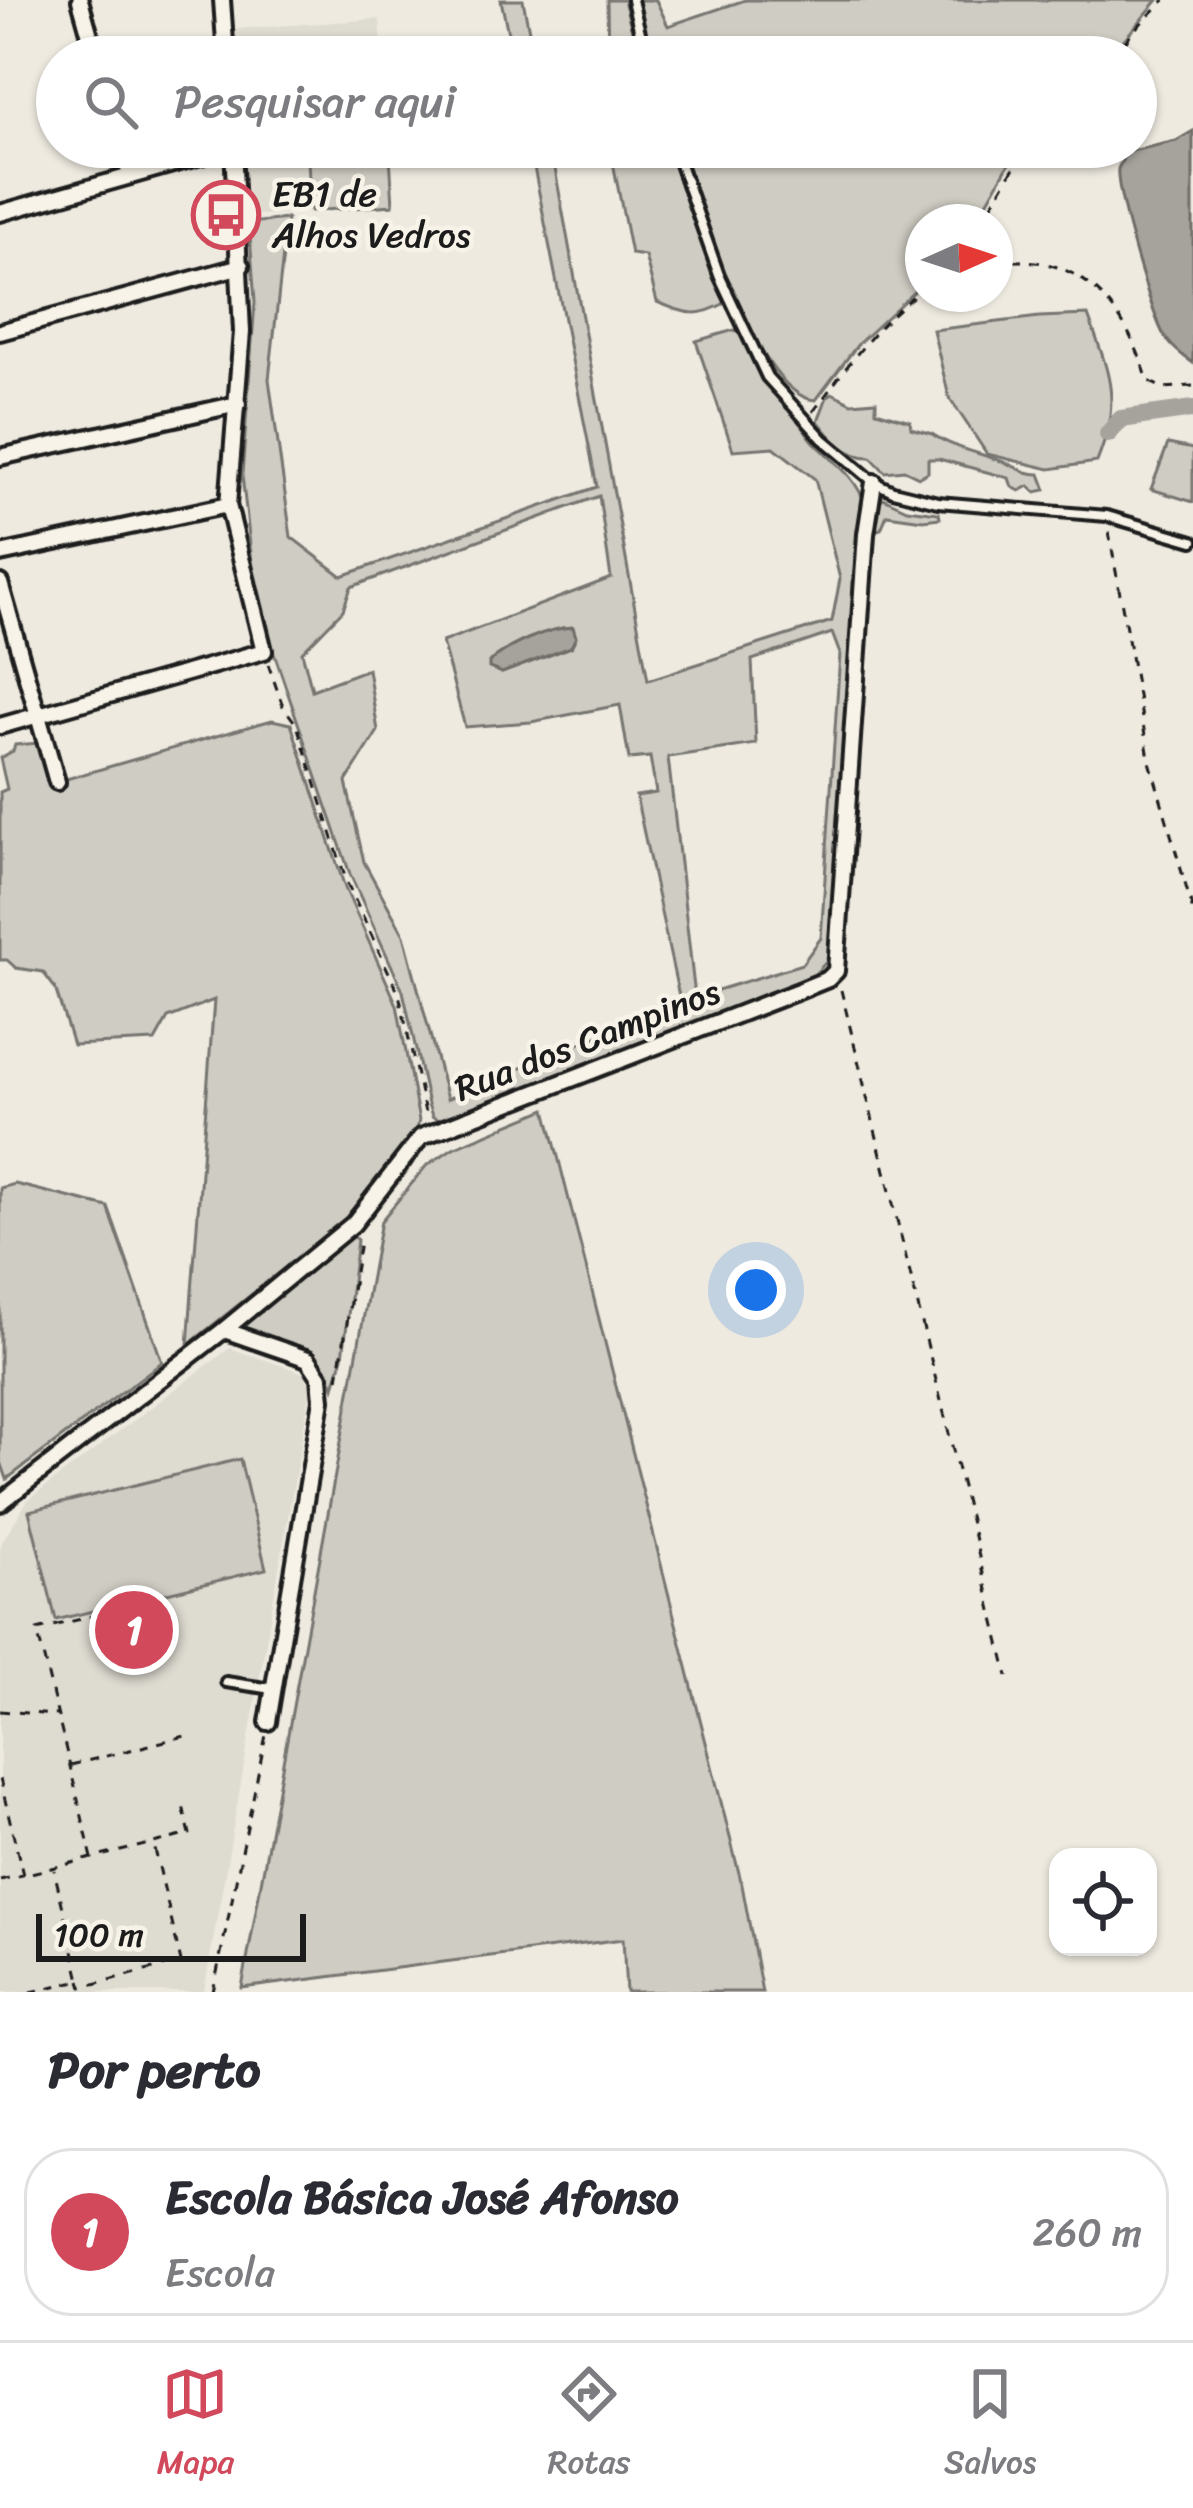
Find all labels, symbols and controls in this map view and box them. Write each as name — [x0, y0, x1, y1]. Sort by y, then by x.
search box — [36, 36, 1157, 168]
text: Pesquisar aqui — [174, 62, 456, 142]
icon: search — [78, 69, 144, 135]
place label: EB1 de Alhos Vedros — [271, 162, 471, 267]
bus stop icon: EB1 de Alhos Vedros — [191, 180, 261, 250]
north arrow — [905, 204, 1013, 312]
street label: Rua dos Campinos — [445, 960, 730, 1120]
your location — [726, 1260, 786, 1320]
pin: 1 — [95, 1585, 173, 1675]
map controls — [1049, 1848, 1157, 1956]
button: locate — [1049, 1848, 1157, 1956]
text: 100 m — [54, 1906, 144, 1964]
scale bar — [36, 1908, 306, 1961]
text: Por perto — [48, 2025, 261, 2115]
text: Escola Básica José Afonso — [165, 2158, 679, 2238]
text: 1 — [82, 2198, 98, 2267]
text: 260 m — [1033, 2198, 1142, 2267]
text: Escola — [165, 2238, 275, 2307]
tab: Mapa — [157, 2361, 234, 2491]
tab: Rotas — [548, 2361, 631, 2491]
tab: Salvos — [944, 2361, 1036, 2491]

